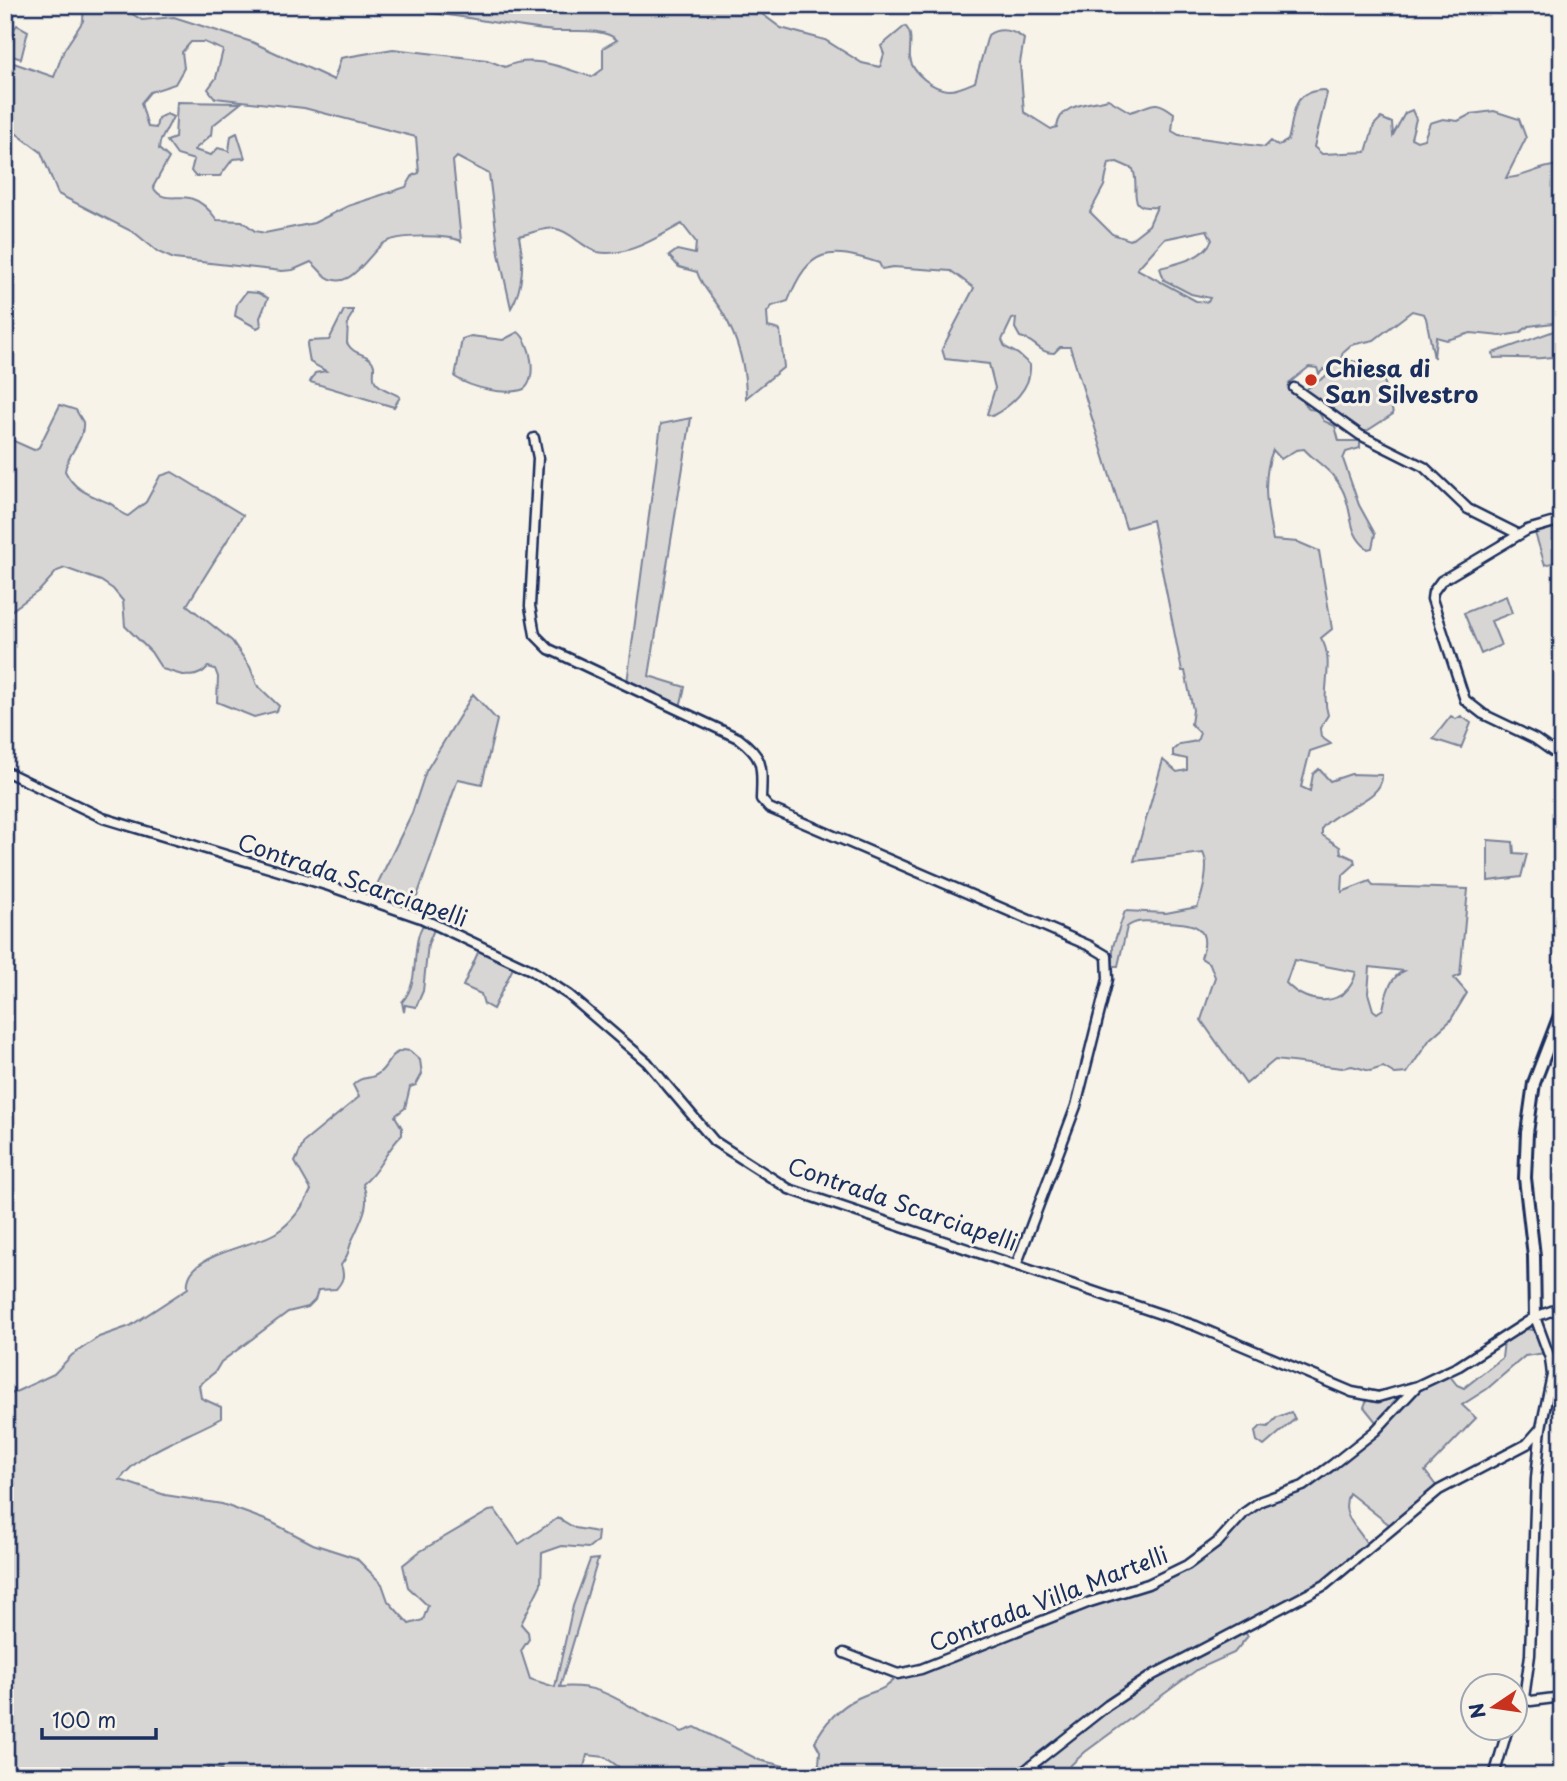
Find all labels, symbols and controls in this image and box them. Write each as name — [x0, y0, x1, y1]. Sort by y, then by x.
place label: Chiesa di San Silvestro — [1325, 350, 1478, 411]
marker: Chiesa di San Silvestro — [1303, 372, 1319, 388]
street label: Contrada Scarciapelli — [233, 823, 473, 935]
street label: Contrada Scarciapelli — [783, 1147, 1023, 1259]
street label: Contrada Villa Martelli — [923, 1536, 1173, 1660]
north arrow — [1458, 1672, 1528, 1742]
scale bar — [42, 1697, 156, 1741]
text: N — [1461, 1701, 1492, 1722]
text: 100 m — [52, 1703, 116, 1735]

